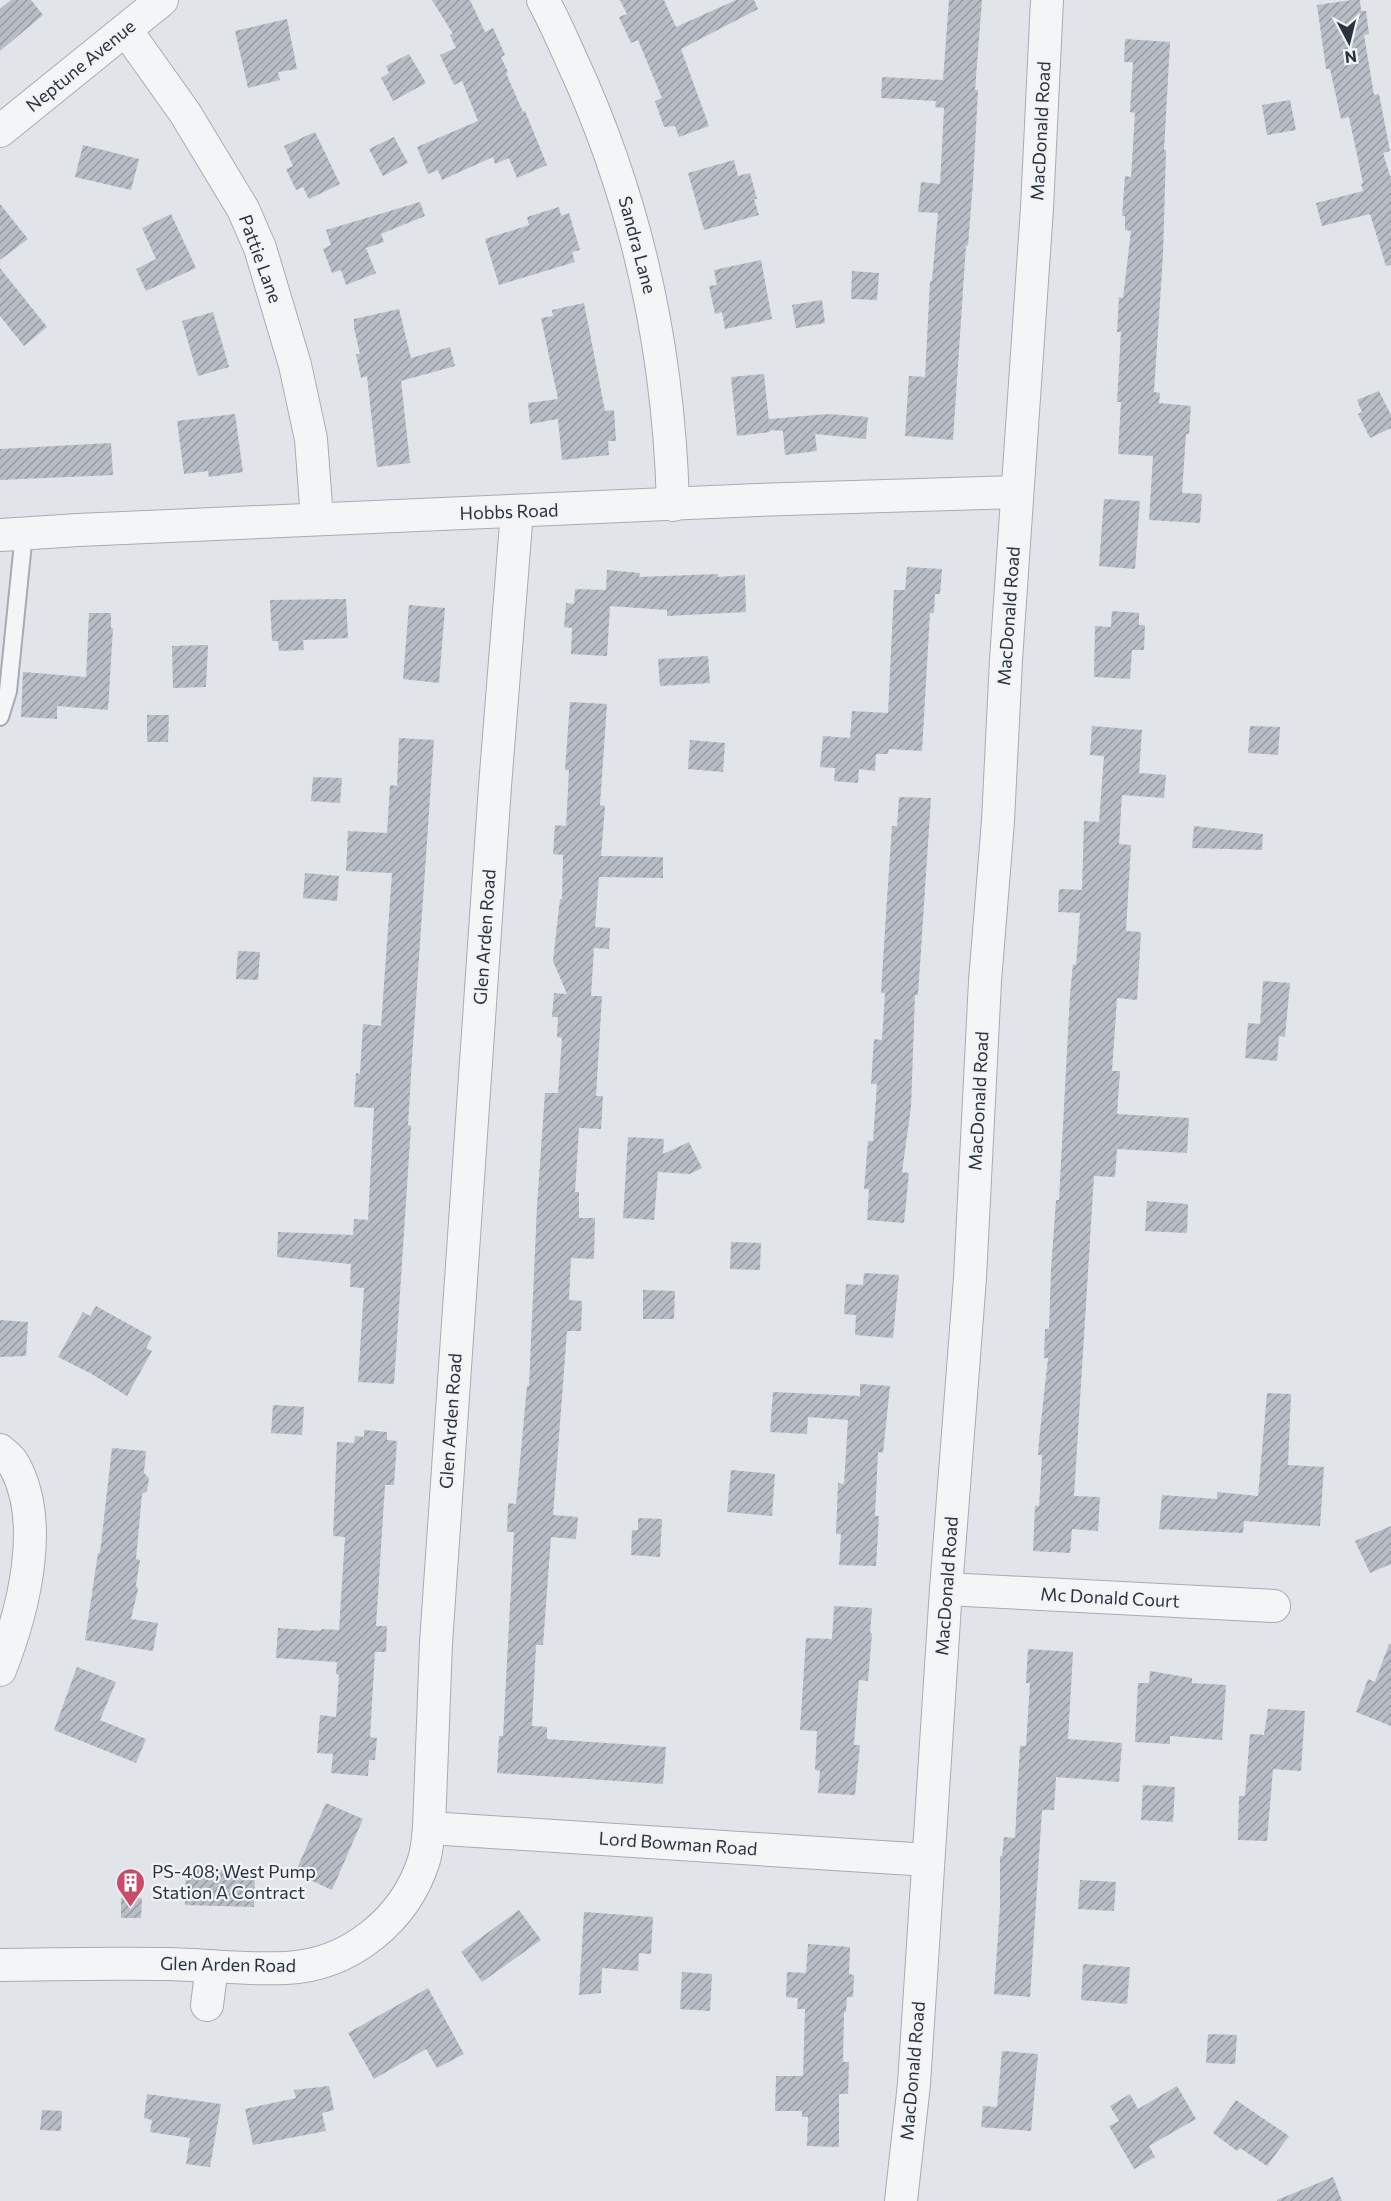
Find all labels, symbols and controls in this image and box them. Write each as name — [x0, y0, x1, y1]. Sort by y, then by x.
north arrow — [1319, 12, 1379, 72]
street label: Neptune Avenue — [21, 14, 139, 116]
text: N — [1344, 47, 1358, 68]
street label: MacDonald Road — [1025, 61, 1055, 201]
street label: Sandra Lane — [614, 194, 662, 296]
street label: Pattie Lane — [235, 211, 287, 306]
street label: Hobbs Road — [459, 498, 559, 524]
street label: MacDonald Road — [992, 546, 1024, 686]
street label: Glen Arden Road — [468, 868, 500, 1006]
street label: MacDonald Road — [963, 1031, 993, 1171]
street label: Glen Arden Road — [434, 1352, 466, 1490]
street label: MacDonald Road — [930, 1516, 962, 1656]
street label: Mc Donald Court — [1040, 1582, 1180, 1612]
street label: Lord Bowman Road — [598, 1826, 758, 1860]
place label: PS-408; West Pump Station A Contract — [152, 1860, 316, 1903]
building icon: PS-408; West Pump Station A Contract — [115, 1866, 147, 1908]
street label: Glen Arden Road — [160, 1952, 296, 1976]
street label: MacDonald Road — [895, 2000, 929, 2141]

